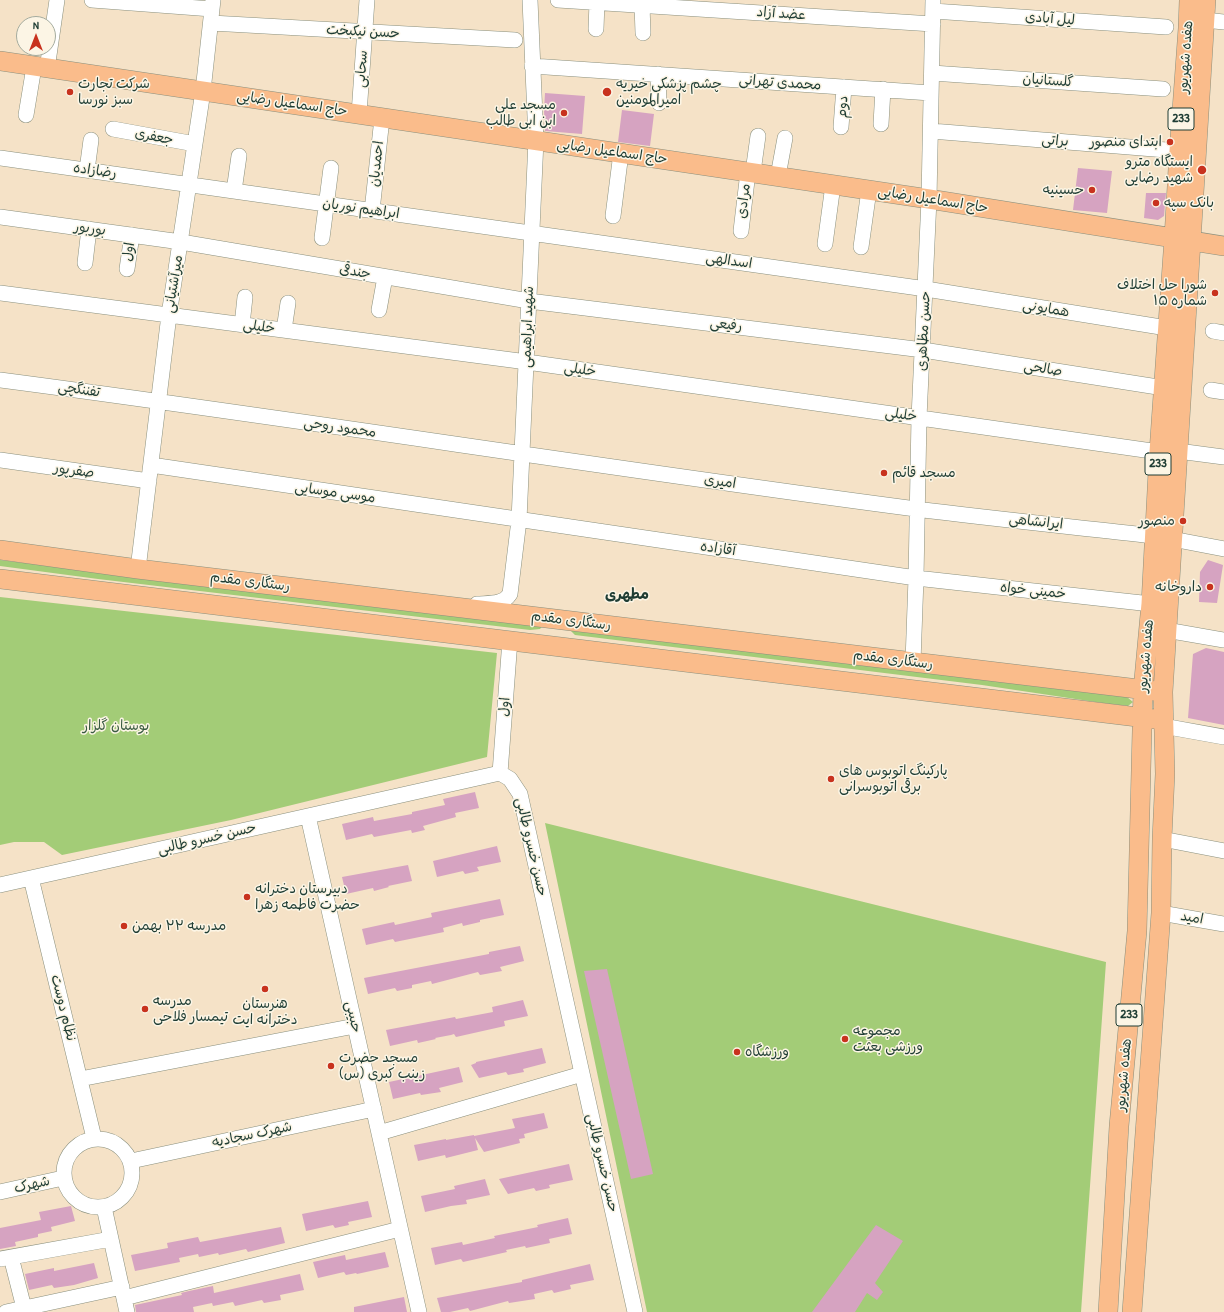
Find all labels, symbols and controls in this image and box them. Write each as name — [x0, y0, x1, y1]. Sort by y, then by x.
street label: عضد آزاد — [756, 4, 806, 24]
street label: لیل آبادی — [1024, 9, 1076, 29]
north arrow — [16, 16, 56, 56]
text: N — [33, 18, 39, 32]
street label: هفده شهریور — [1175, 20, 1197, 94]
street label: حسن نیکبخت — [326, 22, 400, 42]
street label: سحابی — [352, 50, 372, 88]
street label: گلستانیان — [1022, 71, 1074, 91]
street label: محمدی تهرانی — [738, 72, 822, 94]
place label: شرکت تجارت سبز نورسا — [78, 76, 150, 108]
place label: چشم پزشکی خیریه امیرالمومنین — [616, 76, 722, 108]
marker: چشم پزشکی خیریه امیرالمومنین — [601, 86, 613, 98]
marker: شرکت تجارت سبز نورسا — [65, 87, 75, 97]
street label: حاج اسماعیل رضایی — [236, 88, 348, 120]
street label: دوم — [834, 95, 852, 119]
place label: مسجد علی ابن ابی طالب — [486, 97, 556, 130]
marker: مسجد علی ابن ابی طالب — [559, 108, 569, 118]
road number: 233 — [1168, 108, 1194, 130]
street label: جعفری — [133, 125, 175, 149]
street label: براتی — [1041, 131, 1069, 151]
place label: ابتدای منصور — [1089, 134, 1162, 150]
street label: حاج اسماعیل رضایی — [556, 136, 668, 168]
marker: ابتدای منصور — [1165, 137, 1175, 147]
street label: احمدیان — [366, 140, 388, 188]
place label: ایستگاه مترو شهید رضایی — [1125, 154, 1193, 186]
street label: رضازاده — [72, 160, 118, 182]
marker: ایستگاه مترو شهید رضایی — [1196, 164, 1208, 176]
street label: مرادی — [734, 182, 754, 220]
place label: حسینیه — [1043, 182, 1084, 198]
street label: حاج اسماعیل رضایی — [877, 183, 989, 217]
marker: حسینیه — [1087, 185, 1097, 195]
street label: ابراهیم نوریان — [321, 195, 401, 223]
place label: بانک سپه — [1164, 195, 1214, 211]
marker: بانک سپه — [1151, 198, 1161, 208]
street label: بوربور — [73, 218, 107, 240]
street label: اول — [119, 241, 139, 263]
street label: اسدالهی — [705, 249, 753, 273]
street label: میرآشتیانی — [161, 254, 187, 314]
street label: جندقی — [338, 261, 372, 283]
place label: شورا حل اختلاف شماره ۱۵ — [1117, 277, 1207, 310]
street label: شهید ابراهیمی — [518, 286, 538, 368]
marker: شورا حل اختلاف شماره ۱۵ — [1210, 288, 1220, 298]
street label: حسن مظاهری — [914, 291, 934, 371]
street label: همایونی — [1021, 297, 1071, 321]
street label: رفیعی — [709, 315, 743, 335]
street label: خلیلی — [242, 316, 276, 338]
street label: صالحی — [1023, 358, 1063, 380]
street label: خلیلی — [563, 359, 597, 381]
street label: تفننگچی — [57, 379, 101, 401]
street label: خلیلی — [884, 404, 918, 426]
street label: محمود روحی — [303, 415, 377, 441]
road number: 233 — [1145, 453, 1171, 475]
street label: صفرپور — [53, 460, 95, 482]
place label: مسجد قائم — [892, 465, 956, 481]
marker: مسجد قائم — [879, 468, 889, 478]
street label: امیری — [703, 471, 737, 493]
street label: موسی موسایی — [294, 479, 376, 507]
street label: ایرانشاهی — [1008, 511, 1064, 533]
place label: منصور — [1139, 513, 1175, 529]
marker: منصور — [1178, 516, 1188, 526]
street label: آقازاده — [699, 538, 737, 560]
street label: رستگاری مقدم — [209, 569, 291, 595]
street label: خمینی خواه — [999, 579, 1067, 603]
place label: داروخانه — [1155, 579, 1202, 595]
marker: داروخانه — [1205, 582, 1215, 592]
district label: مطهری — [605, 586, 649, 604]
street label: رستگاری مقدم — [530, 608, 612, 634]
street label: هفده شهریور — [1134, 619, 1158, 693]
street label: رستگاری مقدم — [852, 647, 934, 673]
street label: اول — [496, 697, 514, 717]
park label: بوستان گلزار — [83, 718, 149, 734]
place label: پارکینگ اتوبوس های برقی اتوبوسرانی — [839, 763, 948, 796]
marker: پارکینگ اتوبوس های برقی اتوبوسرانی — [826, 774, 836, 784]
street label: حسن خسرو طالبی — [511, 796, 551, 898]
street label: حسن خسرو طالبی — [156, 819, 258, 859]
place label: دبیرستان دخترانه حضرت فاطمه زهرا — [255, 881, 360, 914]
marker: دبیرستان دخترانه حضرت فاطمه زهرا — [242, 892, 252, 902]
street label: امید — [1179, 908, 1205, 928]
place label: مدرسه ۲۲ بهمن — [132, 918, 226, 934]
marker: مدرسه ۲۲ بهمن — [119, 921, 129, 931]
street label: نظام دوست — [47, 973, 79, 1043]
marker: هنرستان دخترانه ایت — [260, 984, 270, 994]
place label: مدرسه تیمسار فلاحی — [153, 993, 228, 1026]
place label: هنرستان دخترانه ایت — [232, 996, 298, 1028]
street label: حبیبی — [341, 1000, 365, 1034]
marker: مدرسه تیمسار فلاحی — [140, 1004, 150, 1014]
road number: 233 — [1116, 1004, 1142, 1026]
place label: مجموعه ورزشی بعثت — [853, 1023, 923, 1056]
marker: مجموعه ورزشی بعثت — [840, 1034, 850, 1044]
street label: هفده شهریور — [1112, 1038, 1136, 1112]
place label: ورزشگاه — [745, 1044, 789, 1060]
marker: ورزشگاه — [732, 1047, 742, 1057]
place label: مسجد حضرت زینب کبری (س) — [339, 1050, 425, 1082]
marker: مسجد حضرت زینب کبری (س) — [326, 1061, 336, 1071]
street label: حسن خسرو طالبی — [582, 1112, 622, 1214]
street label: شهرک سجادیه — [210, 1118, 294, 1152]
street label: شهرک — [12, 1173, 52, 1197]

